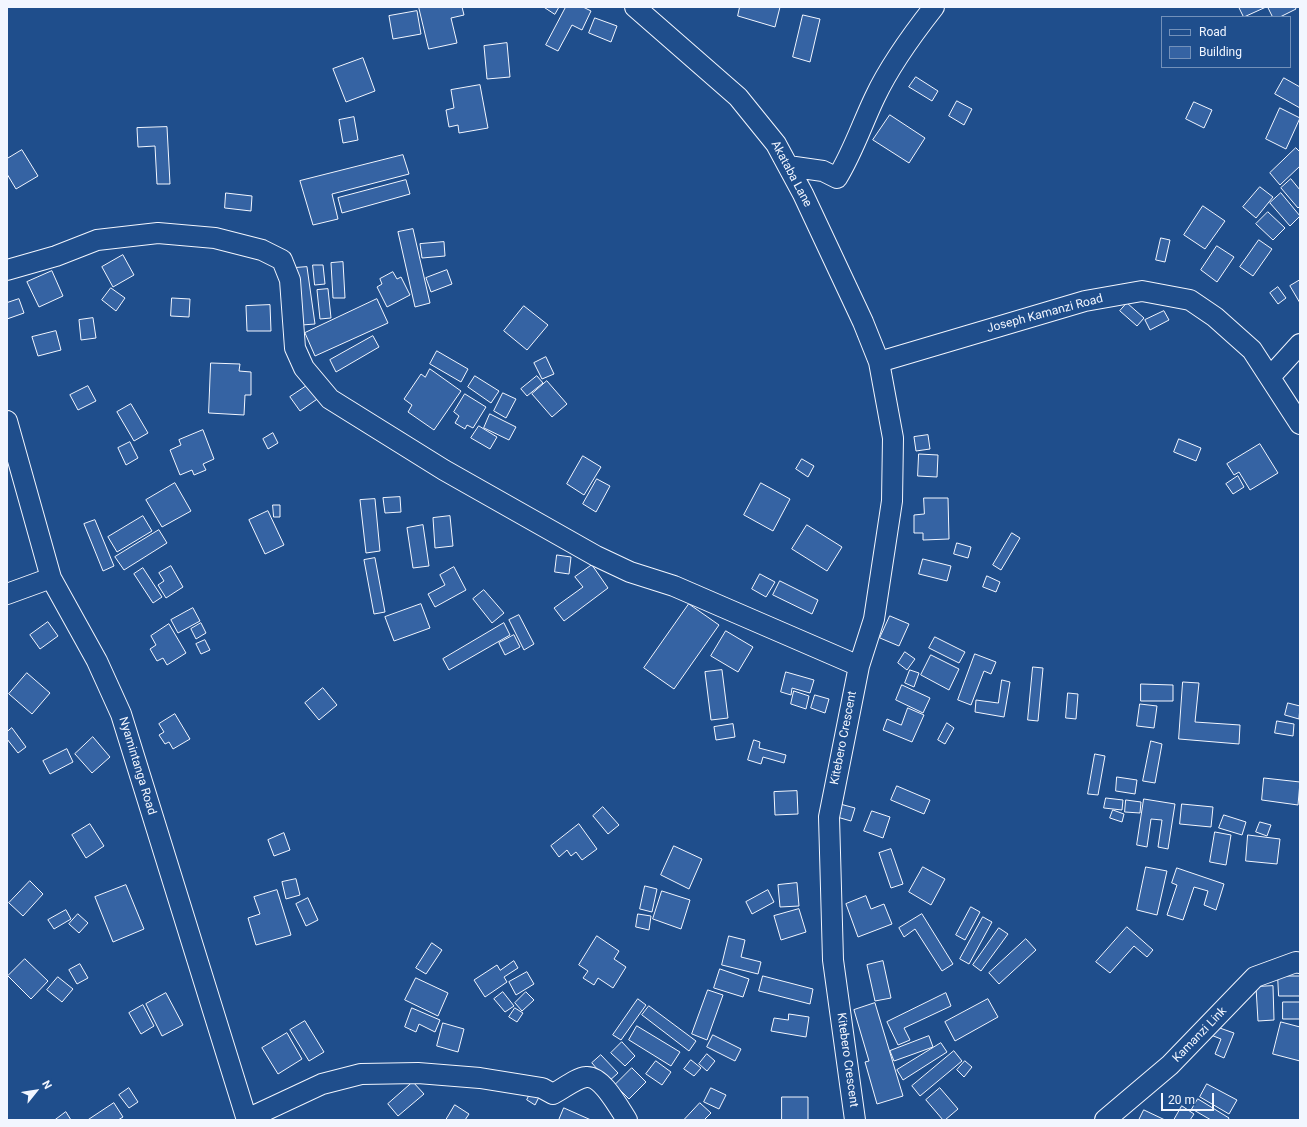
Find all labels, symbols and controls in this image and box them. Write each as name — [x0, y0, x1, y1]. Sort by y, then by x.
legend — [1161, 16, 1291, 68]
text: Road — [1199, 25, 1227, 39]
text: Building — [1199, 45, 1242, 59]
street label: Akataba Lane — [767, 138, 815, 210]
street label: Joseph Kamanzi Road — [985, 292, 1105, 336]
street label: Kitebero Crescent — [828, 690, 860, 786]
street label: Nyamintanga Road — [115, 715, 159, 817]
street label: Kamanzi Link — [1170, 1004, 1230, 1066]
street label: Kitebero Crescent — [833, 1012, 861, 1108]
north arrow — [16, 1071, 56, 1111]
text: N — [39, 1078, 54, 1091]
scale bar — [1163, 1085, 1216, 1111]
text: 20 m — [1168, 1093, 1195, 1107]

